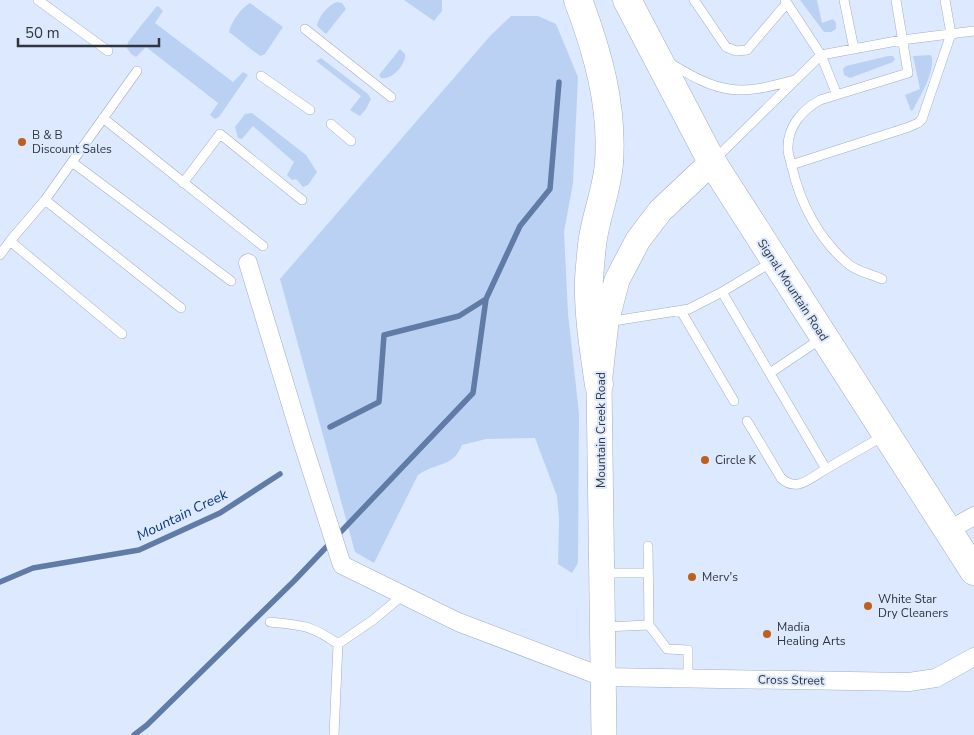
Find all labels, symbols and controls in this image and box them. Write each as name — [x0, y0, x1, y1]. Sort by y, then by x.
scale bar — [18, 15, 159, 47]
text: 50 m — [25, 23, 60, 43]
place label: B & B Discount Sales — [32, 127, 112, 157]
marker: B & B Discount Sales — [16, 136, 28, 148]
street label: Signal Mountain Road — [754, 236, 832, 344]
street label: Mountain Creek Road — [593, 372, 609, 488]
place label: Circle K — [715, 452, 757, 468]
marker: Circle K — [699, 454, 711, 466]
water label: Mountain Creek — [133, 484, 232, 545]
place label: Merv's — [702, 569, 738, 585]
marker: Merv's — [686, 571, 698, 583]
place label: White Star Dry Cleaners — [878, 591, 949, 621]
marker: White Star Dry Cleaners — [862, 600, 874, 612]
place label: Madia Healing Arts — [777, 619, 846, 649]
marker: Madia Healing Arts — [761, 628, 773, 640]
street label: Cross Street — [758, 671, 825, 689]

